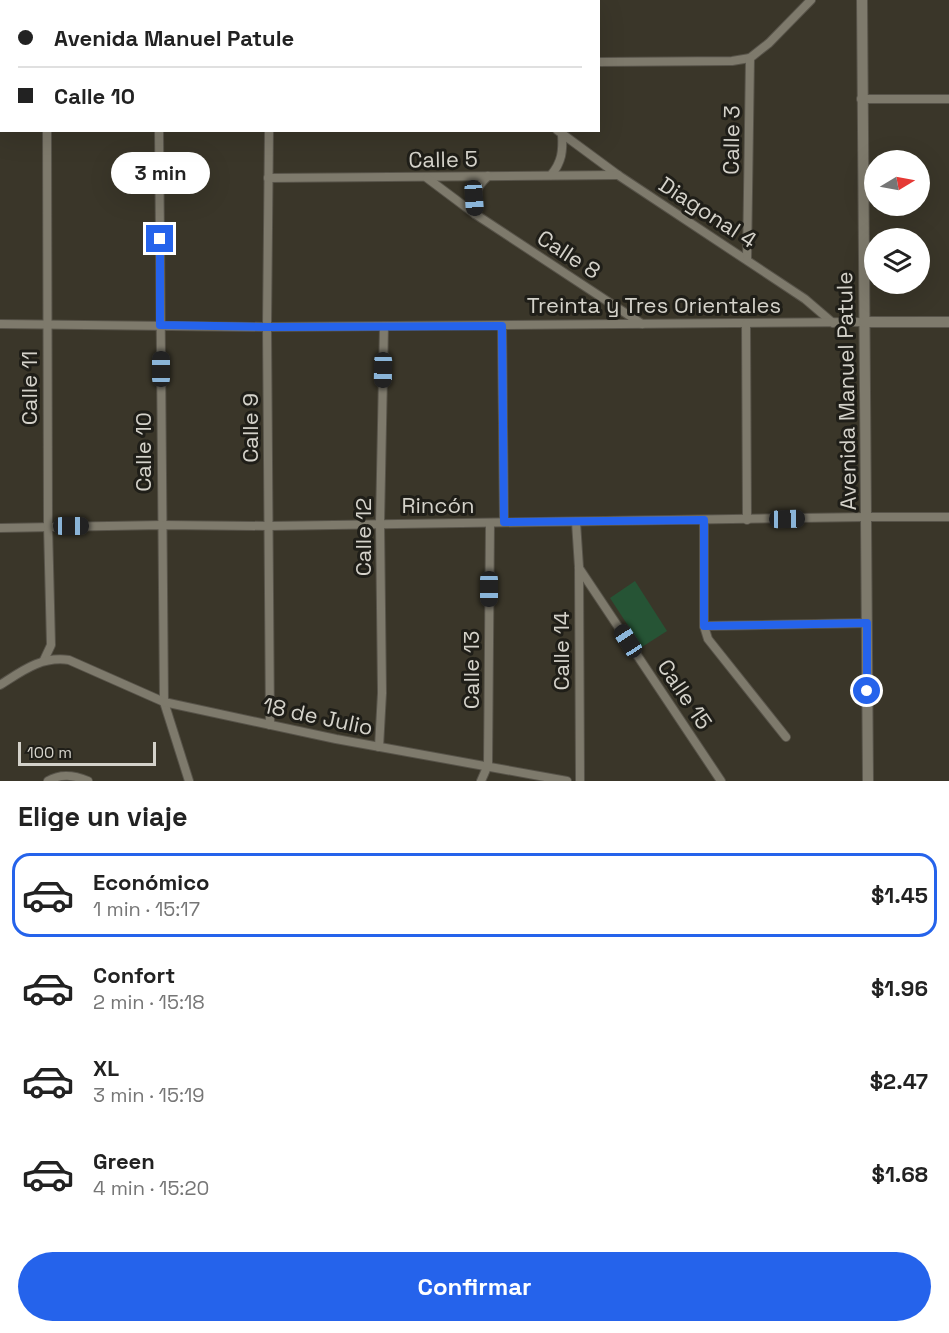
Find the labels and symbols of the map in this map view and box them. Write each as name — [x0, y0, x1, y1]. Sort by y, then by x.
street label: Calle 3 — [716, 105, 746, 175]
street label: Calle 5 — [408, 144, 478, 174]
north arrow — [864, 150, 930, 216]
callout: 3 min — [110, 152, 210, 194]
street label: Diagonal 4 — [654, 170, 762, 254]
car — [464, 179, 484, 217]
street label: Calle 8 — [532, 223, 606, 285]
route end — [146, 225, 173, 252]
street label: Avenida Manuel Patule — [830, 271, 862, 511]
street label: Treinta y Tres Orientales — [527, 291, 781, 319]
street label: Calle 11 — [15, 351, 43, 425]
car — [152, 351, 170, 387]
car — [374, 352, 392, 388]
street label: Calle 9 — [236, 393, 264, 463]
street label: Calle 10 — [129, 412, 157, 492]
street label: Rincón — [402, 491, 475, 519]
street label: Calle 12 — [349, 498, 377, 576]
car — [769, 510, 805, 528]
car — [53, 517, 89, 535]
car — [480, 571, 498, 607]
street label: Calle 14 — [547, 611, 575, 691]
car — [611, 621, 645, 661]
street label: Calle 13 — [457, 631, 485, 709]
street label: Calle 15 — [651, 654, 719, 734]
route start — [853, 677, 880, 704]
street label: 18 de Julio — [260, 691, 376, 741]
scale bar — [18, 739, 156, 766]

